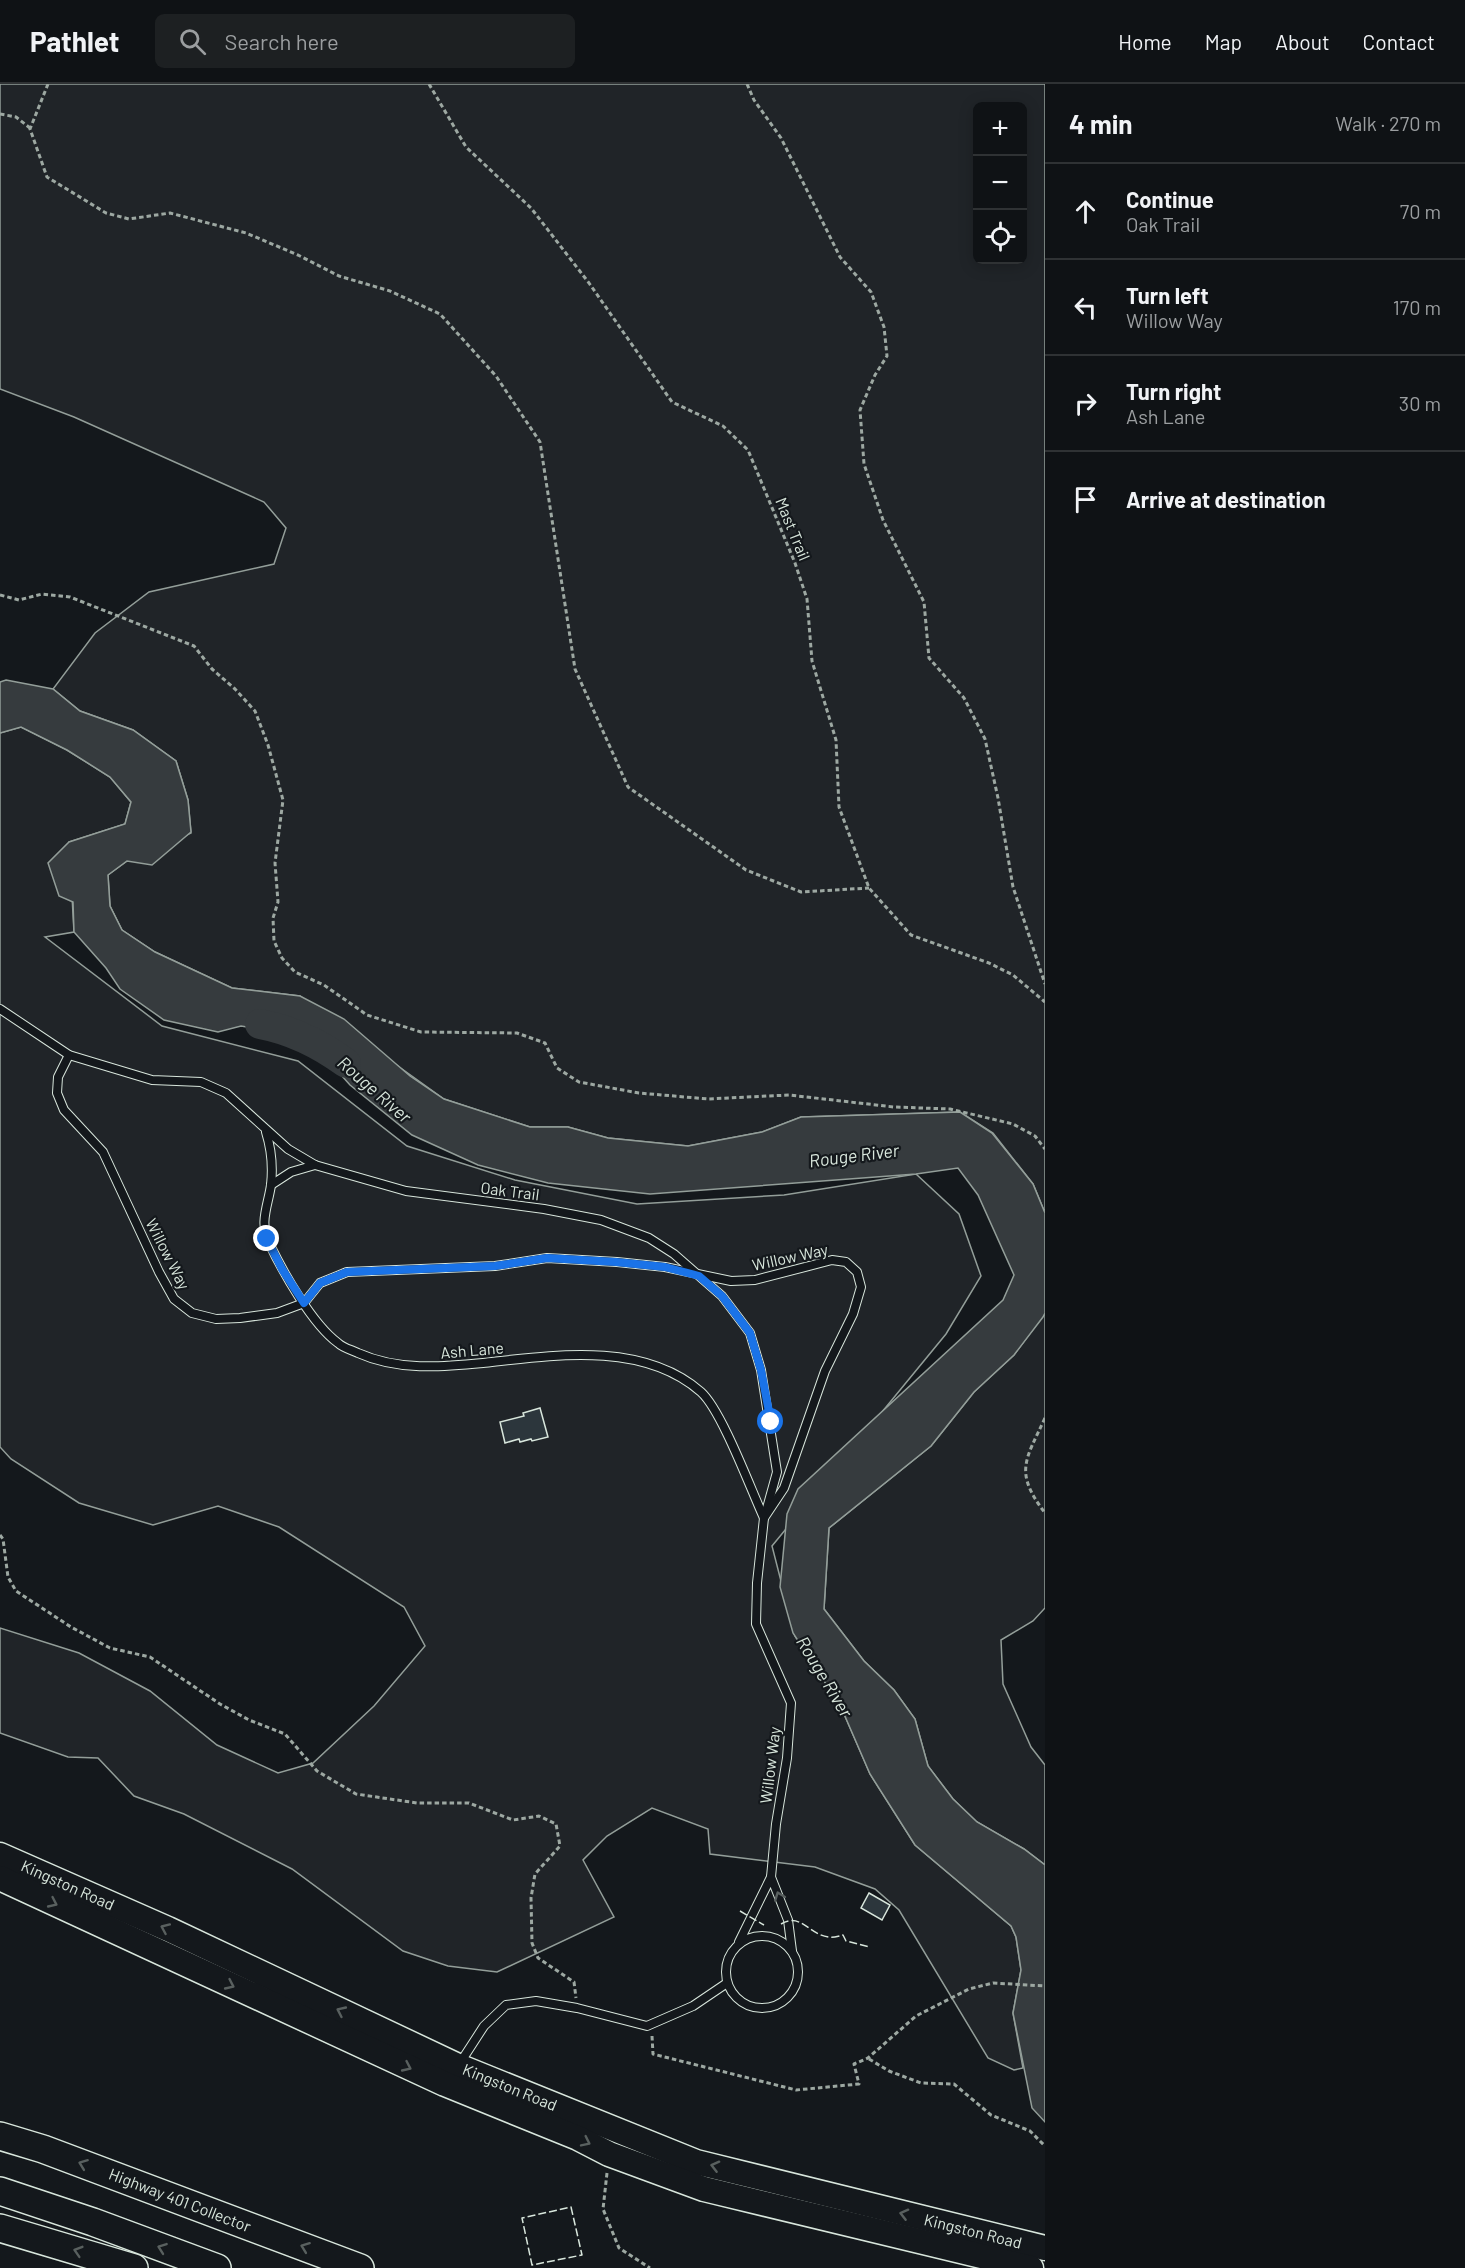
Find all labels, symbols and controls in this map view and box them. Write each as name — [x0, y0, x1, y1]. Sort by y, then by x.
search box — [155, 14, 575, 68]
text: Pathlet — [30, 24, 119, 58]
icon: search — [176, 25, 209, 58]
text: Search here — [224, 28, 339, 54]
text: Home — [1118, 29, 1172, 54]
text: Map — [1205, 29, 1242, 54]
text: About — [1275, 29, 1330, 54]
text: Contact — [1363, 29, 1435, 54]
map controls — [973, 102, 1027, 264]
button: + — [973, 102, 1027, 156]
text: 4 min — [1069, 108, 1133, 139]
text: Walk · 270 m — [1335, 111, 1441, 135]
button: − — [973, 156, 1027, 210]
text: Continue — [1126, 186, 1214, 212]
icon: ahead — [1069, 195, 1102, 228]
text: 70 m — [1400, 199, 1441, 223]
button: locate — [973, 210, 1027, 264]
text: Oak Trail — [1126, 212, 1200, 236]
text: Turn left — [1126, 282, 1209, 308]
icon: left — [1069, 291, 1102, 324]
text: 170 m — [1393, 295, 1441, 319]
text: Willow Way — [1126, 308, 1223, 332]
text: Turn right — [1126, 378, 1221, 404]
icon: right — [1069, 387, 1102, 420]
text: 30 m — [1399, 391, 1441, 415]
text: Ash Lane — [1126, 404, 1205, 428]
icon: arrive — [1069, 483, 1102, 516]
text: Arrive at destination — [1126, 486, 1325, 512]
street label: Mast Trail — [772, 495, 815, 563]
water label: Rouge River — [333, 1051, 416, 1128]
water label: Rouge River — [808, 1138, 901, 1171]
street label: Oak Trail — [480, 1177, 541, 1204]
street label: Willow Way — [142, 1215, 195, 1293]
route end — [253, 1225, 279, 1251]
street label: Willow Way — [750, 1239, 830, 1274]
street label: Ash Lane — [439, 1337, 504, 1362]
route start — [757, 1408, 783, 1434]
water label: Rouge River — [792, 1632, 858, 1721]
street label: Willow Way — [755, 1725, 784, 1804]
street label: Kingston Road — [19, 1856, 118, 1914]
one-way arrow — [774, 1891, 786, 1902]
one-way arrow — [47, 1895, 58, 1907]
one-way arrow — [160, 1923, 171, 1935]
one-way arrow — [223, 1977, 234, 1989]
one-way arrow — [337, 2007, 348, 2019]
one-way arrow — [400, 2059, 411, 2071]
street label: Kingston Road — [460, 2059, 560, 2114]
one-way arrow — [580, 2135, 591, 2147]
one-way arrow — [78, 2159, 89, 2171]
one-way arrow — [710, 2161, 720, 2174]
street label: Highway 401 Collector — [106, 2164, 254, 2235]
one-way arrow — [899, 2209, 910, 2221]
street label: Kingston Road — [922, 2209, 1024, 2252]
one-way arrow — [157, 2242, 168, 2255]
one-way arrow — [300, 2242, 311, 2255]
one-way arrow — [73, 2246, 84, 2258]

